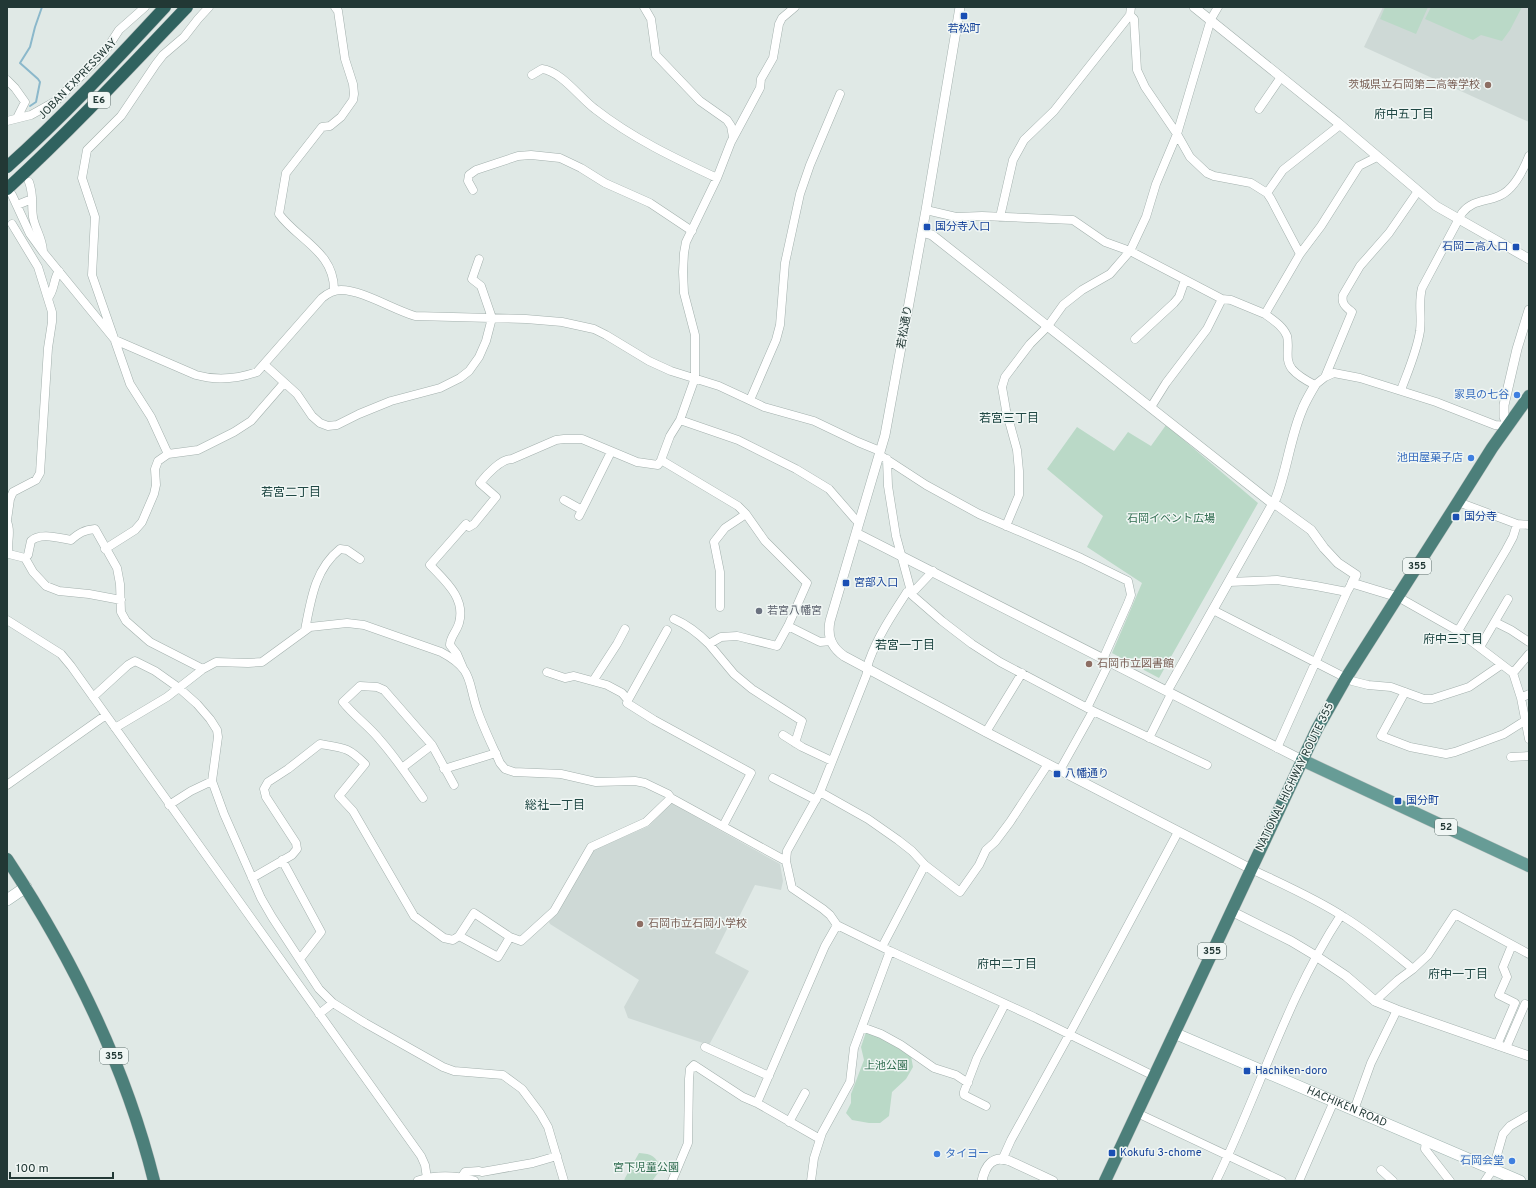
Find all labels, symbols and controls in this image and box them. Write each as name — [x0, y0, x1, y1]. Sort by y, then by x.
marker: 若松町 — [959, 11, 969, 21]
place label: 若松町 — [948, 22, 981, 36]
street label: JOBAN EXPRESSWAY — [36, 35, 120, 123]
place label: 茨城県立石岡第二高等学校 — [1348, 78, 1480, 92]
marker: 茨城県立石岡第二高等学校 — [1483, 80, 1493, 90]
road number: E6 — [88, 92, 110, 108]
district label: 府中五丁目 — [1374, 107, 1434, 123]
place label: 国分寺入口 — [935, 220, 990, 234]
marker: 国分寺入口 — [922, 222, 932, 232]
place label: 石岡二高入口 — [1442, 240, 1508, 254]
marker: 石岡二高入口 — [1511, 242, 1521, 252]
street label: 若松通り — [894, 304, 916, 350]
place label: 家具の七谷 — [1454, 388, 1509, 402]
marker: 家具の七谷 — [1512, 390, 1522, 400]
district label: 若宮三丁目 — [979, 411, 1039, 427]
place label: 池田屋菓子店 — [1397, 451, 1463, 465]
marker: 池田屋菓子店 — [1466, 453, 1476, 463]
district label: 若宮二丁目 — [261, 485, 321, 501]
place label: 国分寺 — [1464, 510, 1497, 524]
park label: 石岡イベント広場 — [1127, 512, 1215, 526]
marker: 国分寺 — [1451, 512, 1461, 522]
road number: 355 — [1403, 558, 1431, 574]
place label: 宮部入口 — [854, 576, 898, 590]
marker: 宮部入口 — [841, 578, 851, 588]
place label: 若宮八幡宮 — [767, 604, 822, 618]
marker: 若宮八幡宮 — [754, 606, 764, 616]
district label: 府中三丁目 — [1423, 632, 1483, 648]
district label: 若宮一丁目 — [875, 638, 935, 654]
place label: 石岡市立図書館 — [1097, 657, 1174, 671]
marker: 石岡市立図書館 — [1084, 659, 1094, 669]
street label: NATIONAL HIGHWAY ROUTE 355 — [1253, 700, 1337, 854]
place label: 八幡通り — [1065, 767, 1109, 781]
marker: 八幡通り — [1052, 769, 1062, 779]
place label: 国分町 — [1406, 794, 1439, 808]
marker: 国分町 — [1393, 796, 1403, 806]
district label: 総社一丁目 — [525, 798, 585, 814]
road number: 52 — [1435, 819, 1457, 835]
place label: 石岡市立石岡小学校 — [648, 917, 747, 931]
marker: 石岡市立石岡小学校 — [635, 919, 645, 929]
road number: 355 — [1198, 943, 1226, 959]
district label: 府中二丁目 — [977, 957, 1037, 973]
district label: 府中一丁目 — [1428, 967, 1488, 983]
road number: 355 — [100, 1048, 128, 1064]
park label: 上池公園 — [864, 1059, 908, 1073]
place label: Hachiken-doro — [1255, 1064, 1327, 1078]
marker: Hachiken-doro — [1242, 1066, 1252, 1076]
street label: HACHIKEN ROAD — [1305, 1084, 1389, 1130]
place label: Kokufu 3-chome — [1120, 1146, 1202, 1160]
place label: タイヨー — [945, 1147, 989, 1161]
marker: Kokufu 3-chome — [1107, 1148, 1117, 1158]
marker: タイヨー — [932, 1149, 942, 1159]
scale bar — [10, 1154, 113, 1180]
place label: 石岡会堂 — [1460, 1154, 1504, 1168]
marker: 石岡会堂 — [1507, 1156, 1517, 1166]
text: 100 m — [16, 1161, 49, 1177]
park label: 宮下児童公園 — [613, 1161, 679, 1175]

